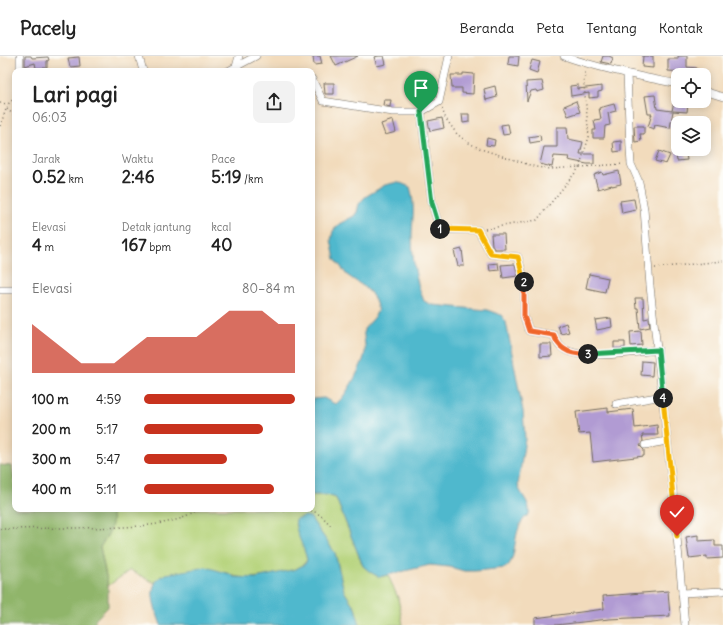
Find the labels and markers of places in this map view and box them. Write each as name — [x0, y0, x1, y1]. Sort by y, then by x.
pin — [404, 71, 438, 112]
pin: 1 — [430, 219, 450, 239]
pin: 2 — [514, 272, 534, 292]
pin: 3 — [578, 344, 598, 364]
pin: 4 — [653, 388, 673, 408]
pin — [660, 495, 694, 536]

